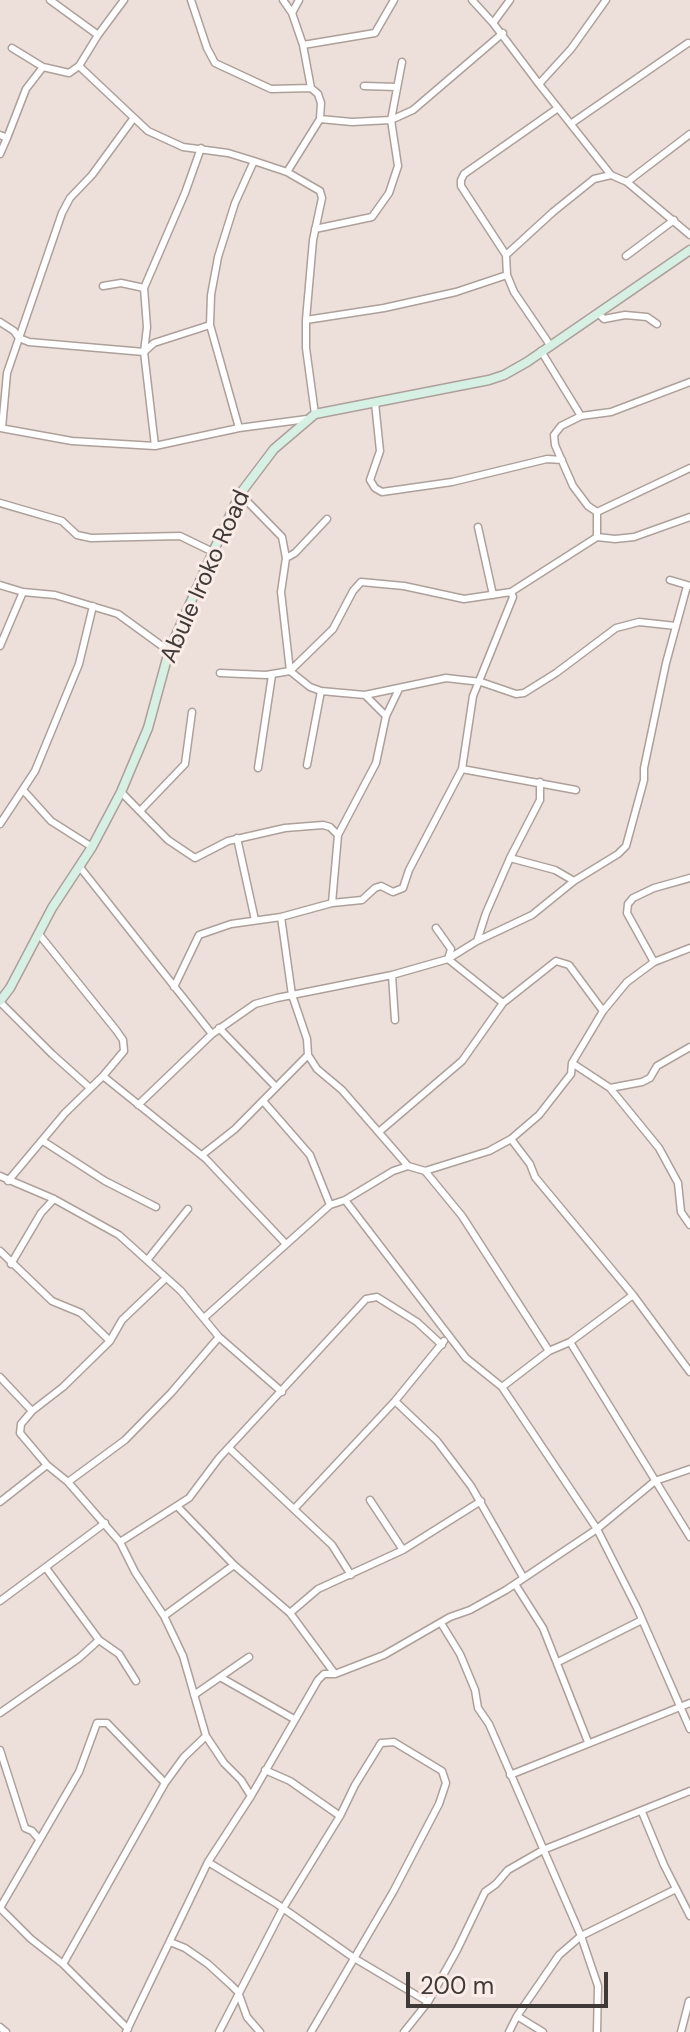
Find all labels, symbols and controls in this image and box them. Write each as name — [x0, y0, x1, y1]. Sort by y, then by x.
street label: Abule Iroko Road — [155, 486, 257, 668]
scale bar — [410, 1956, 612, 2006]
text: 200 m — [420, 1970, 494, 2001]

